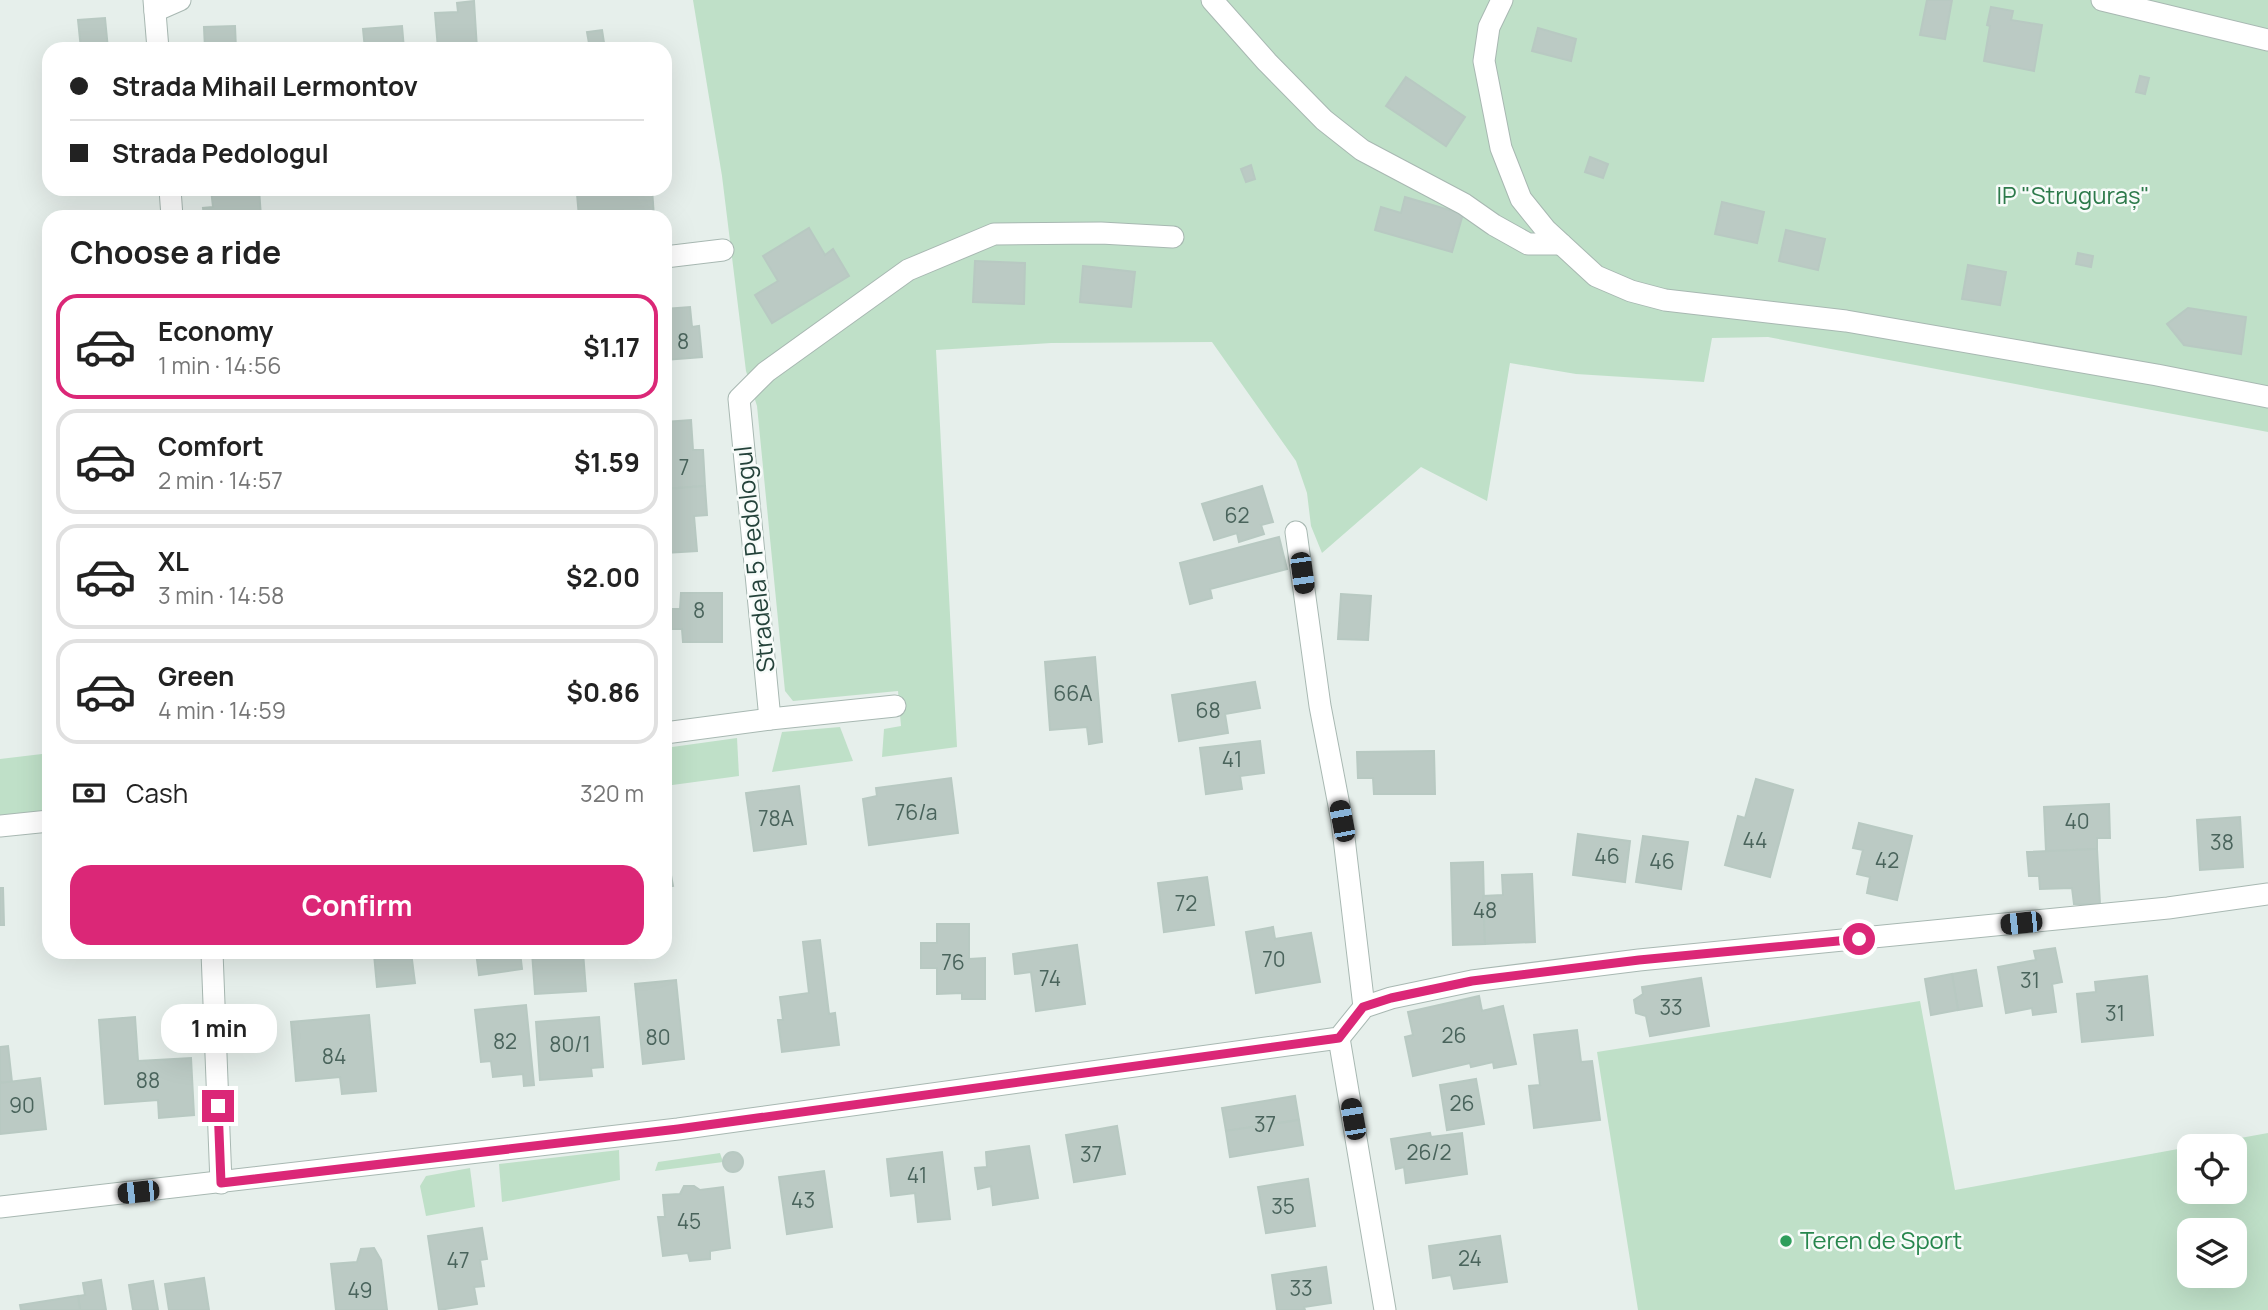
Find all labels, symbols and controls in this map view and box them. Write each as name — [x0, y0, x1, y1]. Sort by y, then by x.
text: Strada Mihail Lermontov — [112, 68, 418, 104]
text: Strada Pedologul — [112, 135, 329, 171]
park label: IP "Struguraș" — [1996, 178, 2150, 211]
text: Choose a ride — [70, 230, 281, 274]
text: Economy — [158, 313, 273, 349]
icon: car — [74, 315, 137, 378]
house number: 8 — [677, 327, 689, 355]
text: $1.17 — [583, 329, 640, 365]
text: 1 min · 14:56 — [158, 349, 281, 381]
text: Comfort — [158, 428, 264, 464]
icon: car — [74, 430, 137, 493]
text: $1.59 — [574, 444, 640, 480]
street label: Stradela 5 Pedologul — [725, 444, 782, 674]
house number: 7 — [679, 453, 689, 481]
text: 2 min · 14:57 — [158, 464, 283, 496]
house number: 62 — [1224, 501, 1250, 529]
text: XL — [158, 543, 189, 579]
icon: car — [74, 545, 137, 608]
car — [1289, 551, 1316, 595]
text: $2.00 — [566, 559, 640, 595]
text: 3 min · 14:58 — [158, 579, 284, 611]
house number: 8 — [693, 596, 705, 624]
text: Green — [158, 658, 234, 694]
icon: car — [74, 660, 137, 723]
text: $0.86 — [567, 674, 640, 710]
house number: 66A — [1053, 679, 1093, 707]
text: 4 min · 14:59 — [158, 694, 286, 726]
house number: 68 — [1195, 696, 1221, 724]
house number: 41 — [1222, 745, 1242, 773]
icon: cash — [70, 774, 108, 812]
text: Cash — [126, 775, 188, 811]
text: 320 m — [580, 777, 644, 809]
house number: 76/a — [895, 798, 937, 826]
car — [1328, 798, 1357, 844]
house number: 78A — [758, 804, 794, 832]
house number: 40 — [2064, 807, 2090, 835]
house number: 44 — [1743, 826, 1767, 854]
house number: 38 — [2210, 828, 2234, 856]
house number: 46 — [1594, 842, 1620, 870]
house number: 42 — [1875, 846, 1899, 874]
house number: 46 — [1649, 847, 1675, 875]
button: Confirm — [70, 865, 644, 945]
house number: 72 — [1175, 889, 1197, 917]
house number: 48 — [1473, 896, 1497, 924]
car — [2000, 910, 2043, 936]
route start — [1843, 923, 1875, 955]
house number: 70 — [1262, 945, 1286, 973]
house number: 76 — [941, 948, 965, 976]
house number: 74 — [1039, 964, 1061, 992]
house number: 31 — [2020, 966, 2040, 994]
house number: 33 — [1659, 993, 1683, 1021]
house number: 31 — [2105, 999, 2125, 1027]
callout: 1 min — [160, 1004, 276, 1054]
text: 1 min — [191, 1012, 247, 1044]
house number: 26 — [1441, 1021, 1467, 1049]
house number: 80 — [645, 1023, 671, 1051]
house number: 82 — [493, 1027, 517, 1055]
house number: 80/1 — [549, 1030, 591, 1058]
house number: 84 — [322, 1042, 346, 1070]
house number: 88 — [136, 1066, 160, 1094]
house number: 26 — [1449, 1089, 1475, 1117]
route end — [202, 1090, 234, 1122]
house number: 90 — [9, 1091, 35, 1119]
car — [1340, 1096, 1367, 1142]
house number: 37 — [1254, 1110, 1276, 1138]
map controls — [2177, 1134, 2247, 1288]
button: locate — [2177, 1134, 2247, 1204]
house number: 26/2 — [1406, 1138, 1452, 1166]
house number: 37 — [1080, 1140, 1102, 1168]
house number: 41 — [907, 1161, 927, 1189]
car — [117, 1179, 160, 1205]
house number: 43 — [791, 1186, 815, 1214]
house number: 35 — [1271, 1192, 1295, 1220]
house number: 45 — [677, 1207, 701, 1235]
button: layers — [2177, 1218, 2247, 1288]
place label: Teren de Sport — [1800, 1223, 1962, 1256]
marker: Teren de Sport — [1778, 1233, 1794, 1249]
house number: 24 — [1458, 1244, 1482, 1272]
house number: 47 — [447, 1246, 469, 1274]
house number: 33 — [1289, 1274, 1313, 1302]
house number: 49 — [347, 1276, 373, 1304]

